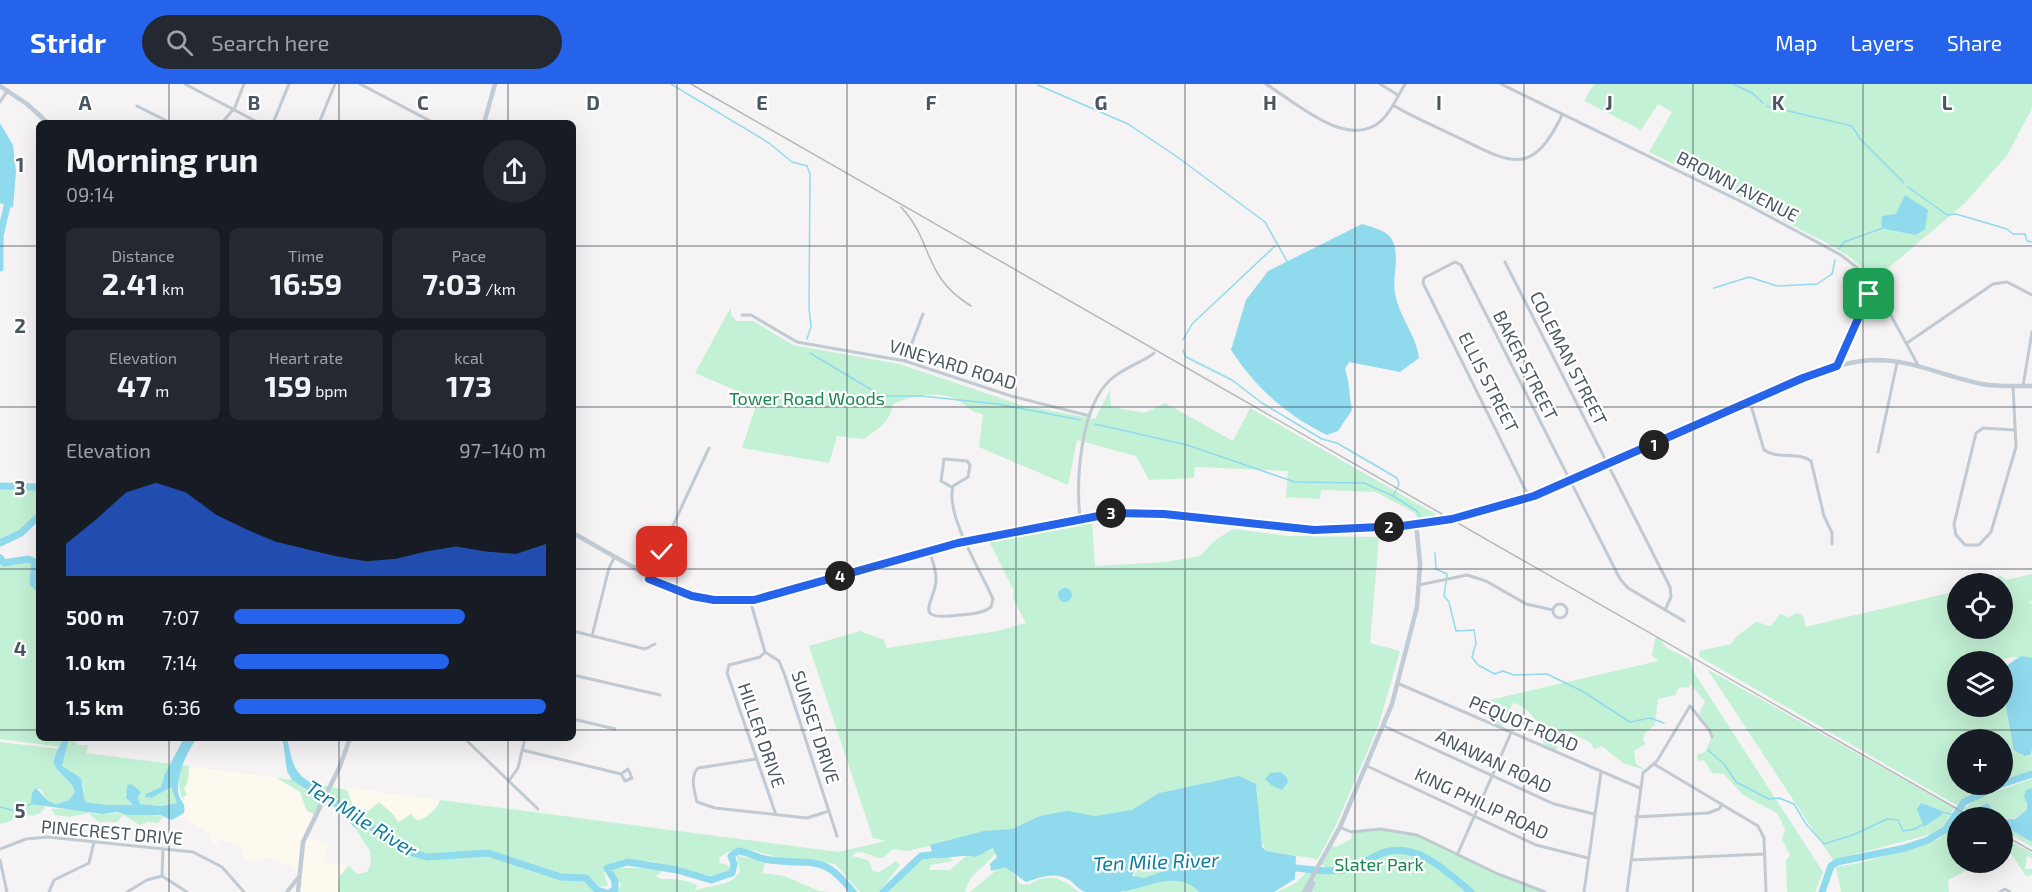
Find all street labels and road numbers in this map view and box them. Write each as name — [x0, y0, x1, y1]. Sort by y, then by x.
street label: BROWN AVENUE — [1673, 146, 1803, 226]
street label: COLEMAN STREET — [1526, 287, 1613, 429]
street label: BAKER STREET — [1489, 306, 1563, 424]
street label: ELLIS STREET — [1454, 328, 1524, 436]
street label: VINEYARD ROAD — [887, 334, 1019, 394]
street label: SUNSET DRIVE — [787, 668, 845, 786]
street label: HILLER DRIVE — [734, 680, 790, 790]
street label: PEQUOT ROAD — [1466, 690, 1582, 756]
street label: ANAWAN ROAD — [1432, 725, 1556, 797]
street label: KING PHILIP ROAD — [1412, 762, 1552, 844]
street label: PINECREST DRIVE — [40, 815, 184, 849]

